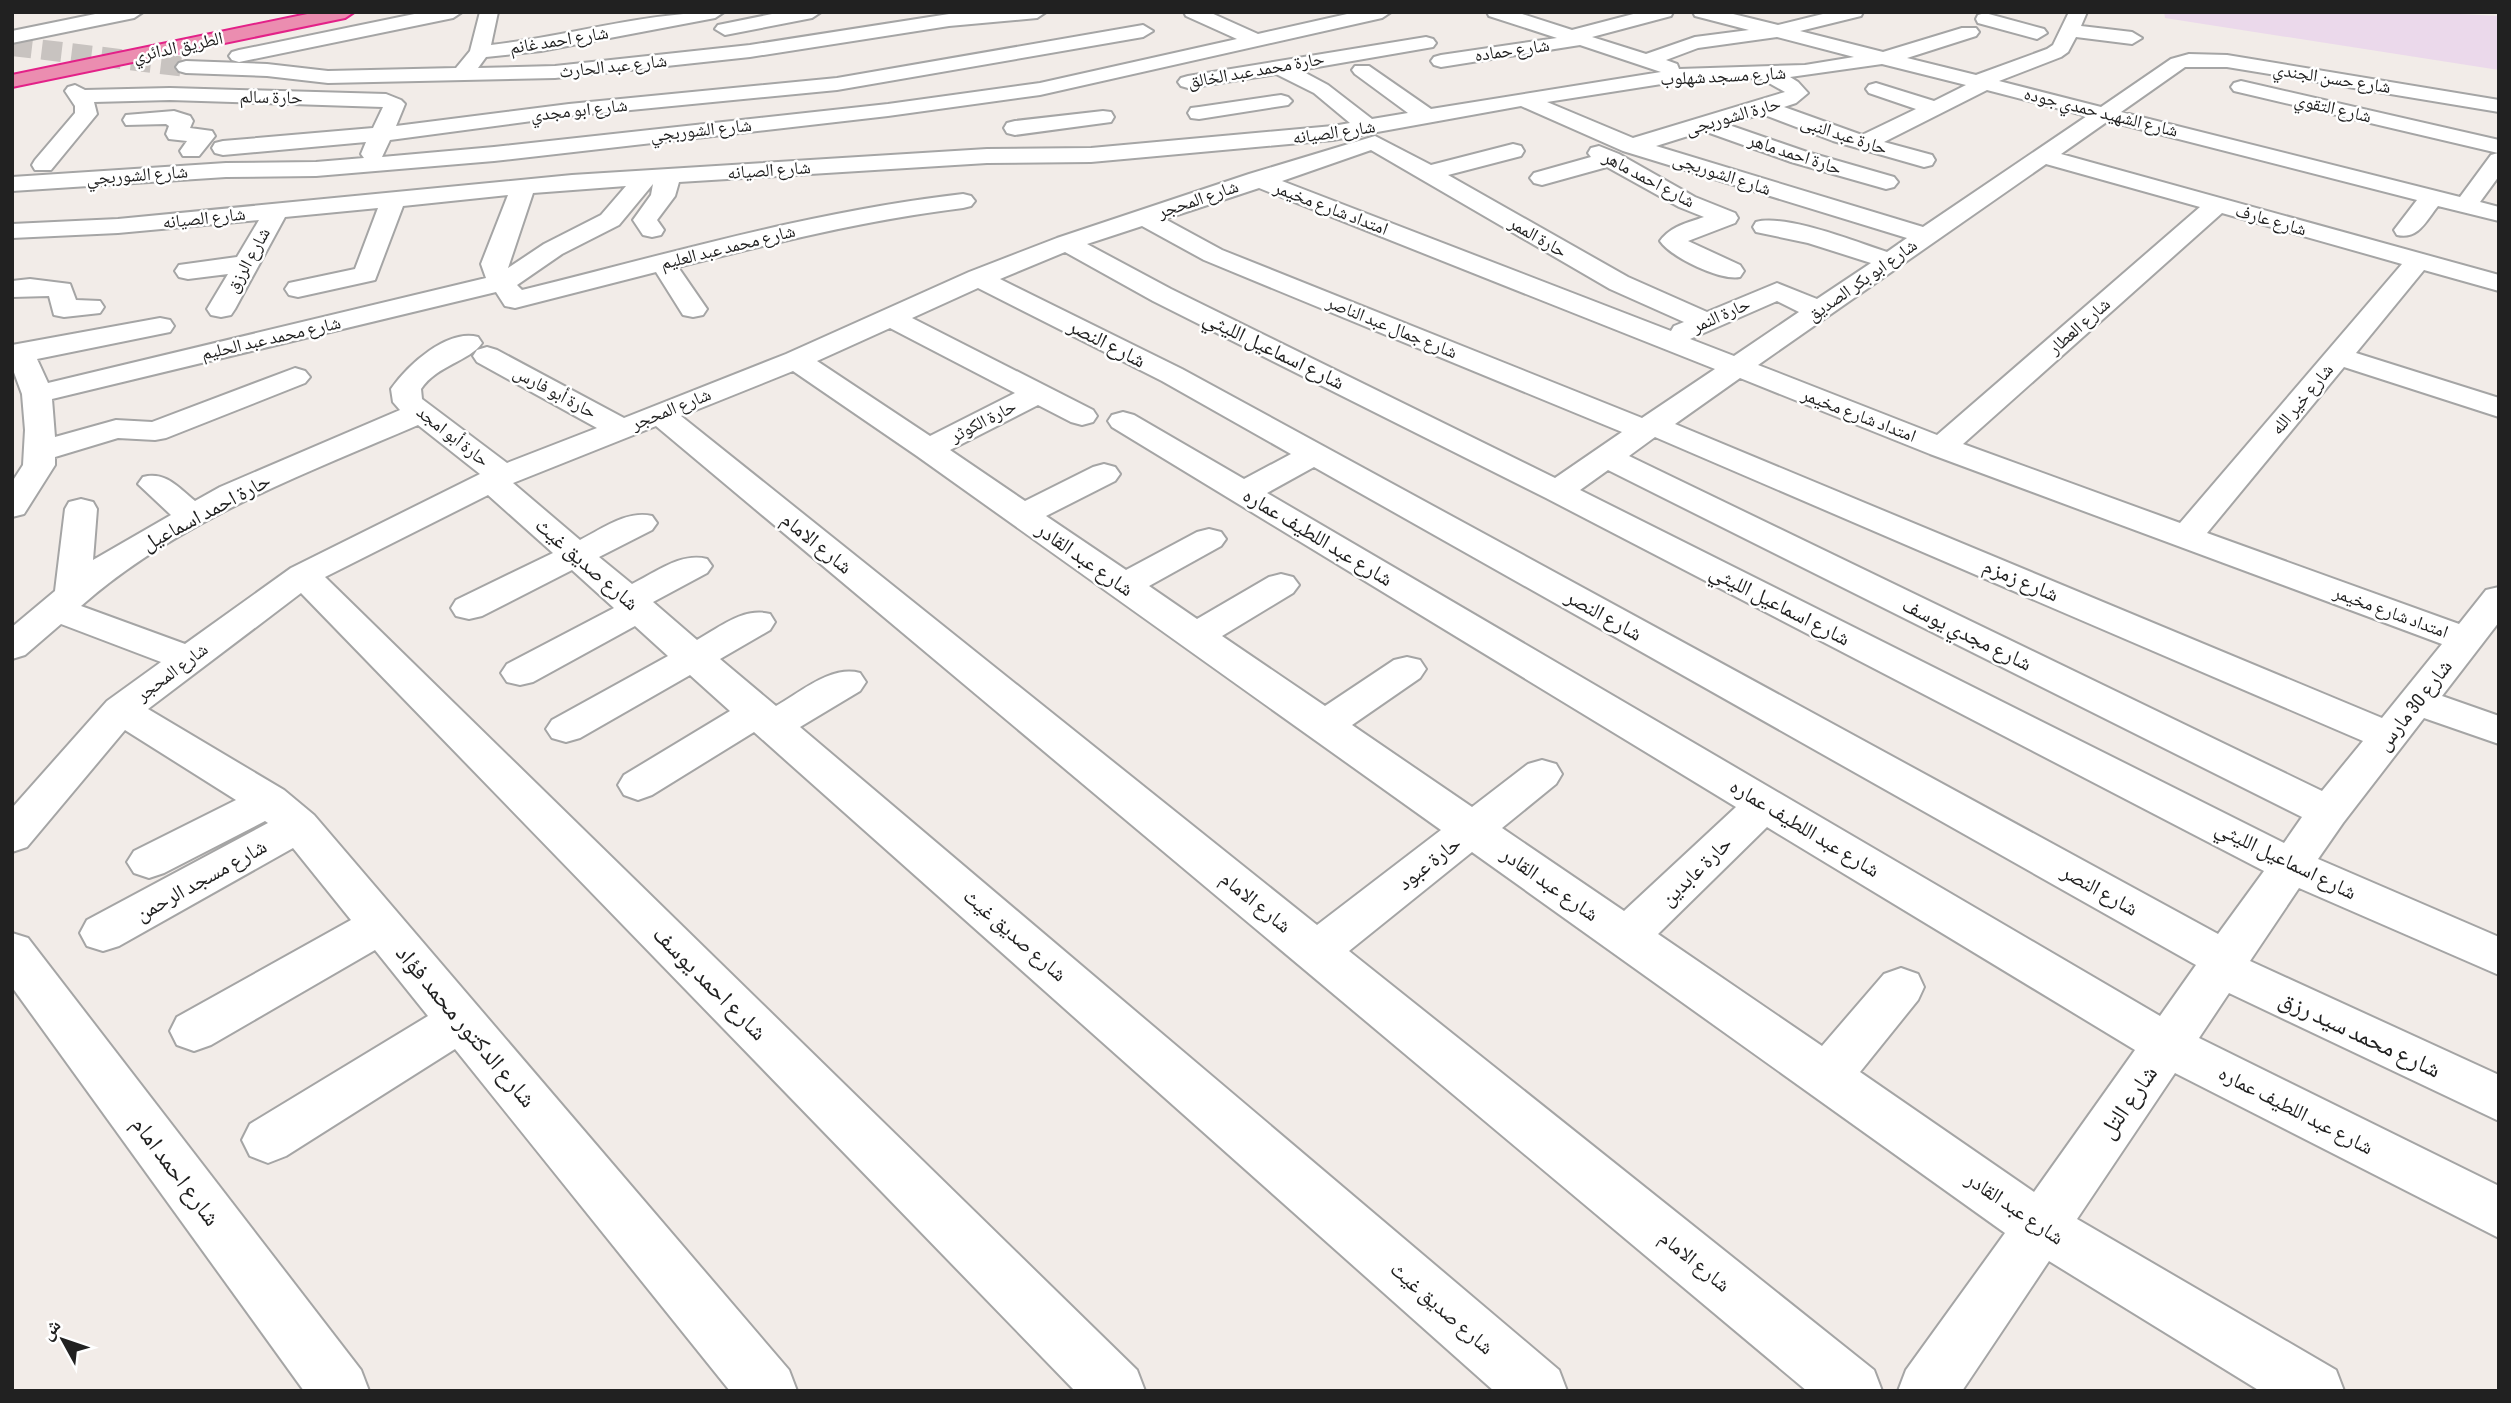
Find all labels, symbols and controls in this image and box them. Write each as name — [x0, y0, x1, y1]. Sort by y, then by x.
street label: شارع احمد غانم — [508, 22, 610, 60]
street label: الطريق الدائري — [131, 28, 226, 71]
street label: شارع حماده — [1473, 35, 1551, 66]
street label: حارة محمد عبد الخالق — [1186, 48, 1326, 93]
street label: شارع عبد الحارث — [558, 50, 668, 83]
street label: شارع حسن الجندي — [2271, 59, 2392, 102]
street label: شارع مسجد شهلوب — [1660, 63, 1787, 90]
street label: شارع الشهيد حمدي جوده — [2021, 83, 2180, 145]
street label: حارة سالم — [239, 86, 303, 110]
street label: شارع التقوي — [2292, 89, 2373, 131]
street label: حارة الشوربجى — [1683, 93, 1783, 140]
street label: شارع ابو مجدي — [529, 95, 629, 130]
street label: حارة عبد النبى — [1798, 112, 1890, 159]
street label: شارع الشوربجي — [649, 115, 753, 150]
street label: شارع الصيانه — [1291, 116, 1377, 149]
street label: حارة احمد ماهر — [1745, 129, 1844, 179]
street label: شارع احمد ماهر — [1598, 146, 1698, 212]
street label: شارع الشوربجى — [1670, 149, 1773, 200]
street label: شارع الصيانه — [727, 157, 811, 184]
street label: شارع الشوربجي — [86, 161, 189, 193]
street label: شارع المحجر — [1154, 176, 1241, 223]
street label: امتداد شارع مخيمر — [1270, 177, 1391, 240]
street label: شارع عارف — [2233, 200, 2309, 241]
street label: شارع الصيانه — [162, 204, 247, 233]
street label: حارة الممر — [1504, 212, 1570, 262]
street label: شارع محمد عبد العليم — [659, 221, 798, 275]
street label: شارع الرزق — [222, 224, 275, 296]
street label: شارع ابو بكر الصديق — [1803, 235, 1921, 326]
street label: شارع جمال عبد الناصر — [1322, 291, 1460, 363]
street label: حارة النمر — [1688, 293, 1753, 338]
street label: شارع العطار — [2043, 294, 2115, 360]
street label: شارع اسماعيل الليثي — [1198, 305, 1349, 398]
street label: شارع محمد عبد الحليم — [199, 312, 343, 366]
street label: شارع النصر — [1063, 313, 1150, 374]
street label: شارع خير الله — [2267, 360, 2338, 439]
street label: حارة أبو فارس — [510, 361, 600, 423]
street label: شارع المحجر — [627, 384, 714, 435]
street label: امتداد شارع مخيمر — [1798, 384, 1919, 447]
street label: حارة الكوثر — [946, 396, 1020, 447]
street label: حارة أبو امجد — [412, 401, 494, 471]
street label: حارة احمد اسماعيل — [138, 468, 275, 557]
street label: شارع عبد اللطيف عماره — [1238, 483, 1397, 592]
street label: شارع الامام — [775, 507, 857, 580]
street label: شارع صديق غيث — [530, 513, 644, 616]
street label: شارع عبد القادر — [1030, 516, 1138, 602]
street label: شارع زمزم — [1979, 553, 2062, 608]
street label: شارع اسماعيل الليثي — [1704, 559, 1854, 655]
street label: امتداد شارع مخيمر — [2330, 582, 2451, 643]
street label: شارع النصر — [1560, 584, 1646, 647]
street label: شارع مجدي يوسف — [1896, 592, 2036, 680]
street label: شارع المحجر — [132, 639, 212, 707]
street label: شارع 30 مارس — [2371, 655, 2458, 756]
street label: شارع عبد اللطيف عماره — [1725, 774, 1884, 883]
street label: شارع اسماعيل الليثي — [2210, 815, 2361, 908]
street label: حارة عبود — [1392, 831, 1466, 896]
street label: حارة عابدين — [1655, 831, 1737, 912]
street label: شارع مسجد الرحمن — [131, 834, 271, 927]
street label: شارع عبد القادر — [1495, 841, 1603, 927]
street label: شارع النصر — [2056, 859, 2142, 922]
street label: شارع الامام — [1214, 866, 1296, 939]
street label: شارع صديق غيث — [958, 884, 1072, 987]
street label: شارع احمد يوسف — [646, 920, 773, 1047]
street label: شارع الدكتور محمد فؤاد — [389, 939, 542, 1114]
street label: شارع محمد سيد رزق — [2274, 984, 2445, 1085]
street label: شارع التل — [2093, 1060, 2164, 1145]
street label: شارع عبد اللطيف عماره — [2214, 1061, 2377, 1160]
street label: شارع احمد امام — [124, 1111, 226, 1233]
street label: شارع عبد القادر — [1960, 1166, 2069, 1250]
street label: شارع الامام — [1653, 1225, 1735, 1298]
street label: شارع صديق غيث — [1385, 1257, 1499, 1360]
north arrow — [28, 1305, 98, 1375]
text: ش — [36, 1315, 66, 1345]

